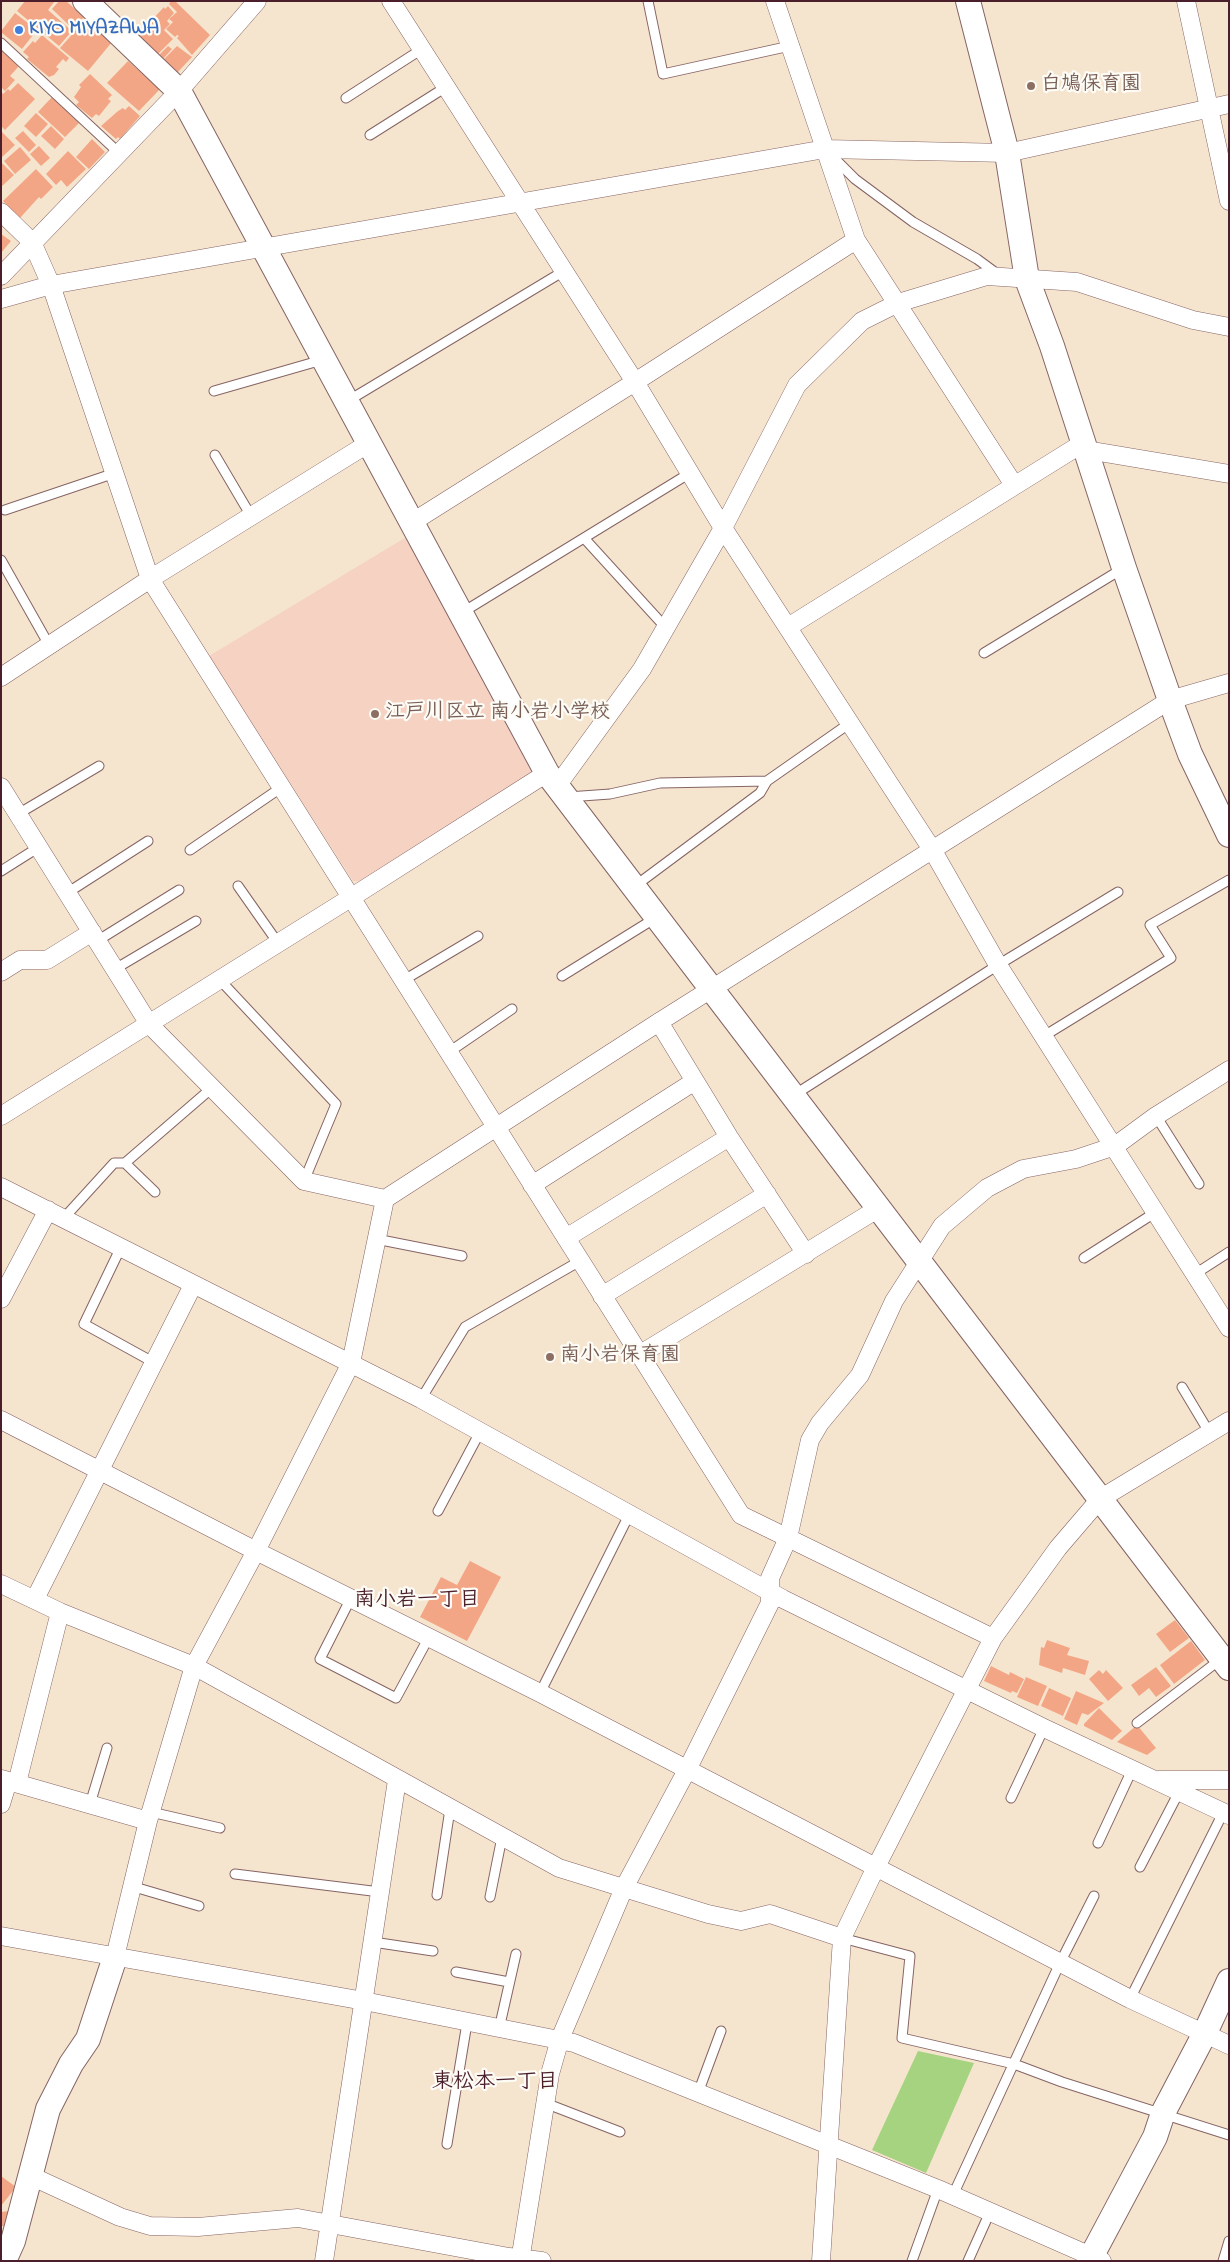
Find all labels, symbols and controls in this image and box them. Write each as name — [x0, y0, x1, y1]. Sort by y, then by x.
place label: KIYO MIYAZAWA — [29, 18, 159, 42]
marker: KIYO MIYAZAWA — [13, 24, 25, 36]
place label: 白鳩保育園 — [1041, 74, 1141, 98]
marker: 白鳩保育園 — [1025, 80, 1037, 92]
place label: 江戸川区立 南小岩小学校 — [385, 702, 610, 726]
marker: 江戸川区立 南小岩小学校 — [369, 708, 381, 720]
place label: 南小岩保育園 — [560, 1345, 680, 1369]
marker: 南小岩保育園 — [544, 1351, 556, 1363]
district label: 南小岩一丁目 — [354, 1589, 480, 1615]
district label: 東松本一丁目 — [432, 2071, 558, 2097]

